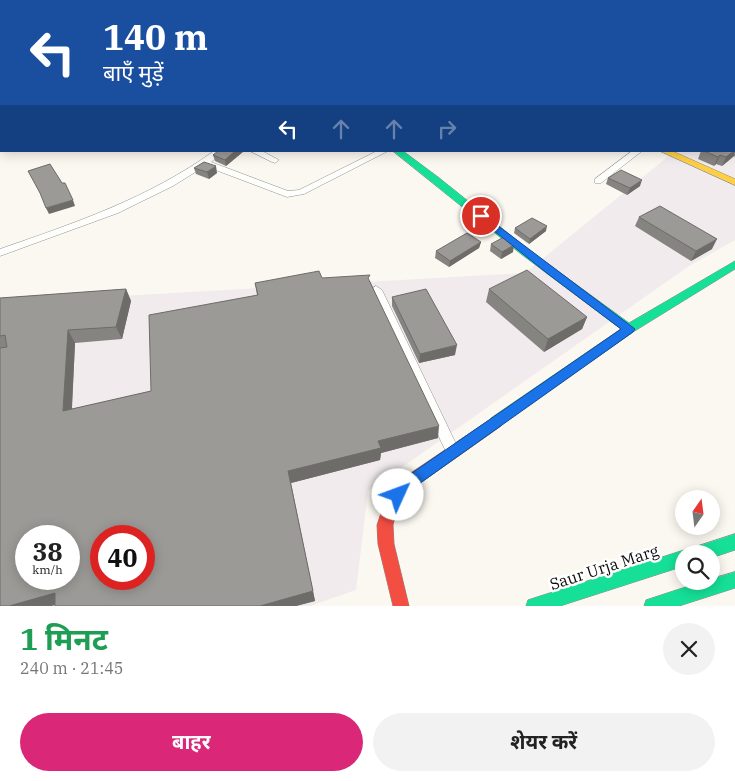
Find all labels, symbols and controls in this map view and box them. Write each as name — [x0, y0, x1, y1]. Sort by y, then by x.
text: 140 m — [103, 14, 208, 60]
icon: left — [20, 20, 85, 85]
text: बाएँ मुड़ें — [103, 58, 163, 87]
icon: left — [274, 115, 302, 143]
icon: ahead — [327, 115, 355, 143]
icon: ahead — [380, 115, 408, 143]
icon: right — [433, 115, 461, 143]
pin — [460, 195, 502, 237]
icon: arrive — [467, 202, 495, 230]
position arrow — [371, 468, 423, 520]
north arrow — [675, 490, 720, 535]
map controls — [675, 490, 720, 590]
speed limit sign: 40 — [90, 525, 155, 590]
text: 38 — [32, 535, 63, 568]
street label: Saur Urja Marg — [547, 540, 661, 594]
button: search — [675, 545, 720, 590]
text: km/h — [32, 562, 63, 577]
text: 1 मिनट — [20, 619, 108, 658]
button: close — [663, 623, 715, 675]
text: 240 m · 21:45 — [20, 658, 123, 678]
button: बाहर — [20, 713, 363, 771]
button: शेयर करें — [373, 713, 715, 771]

